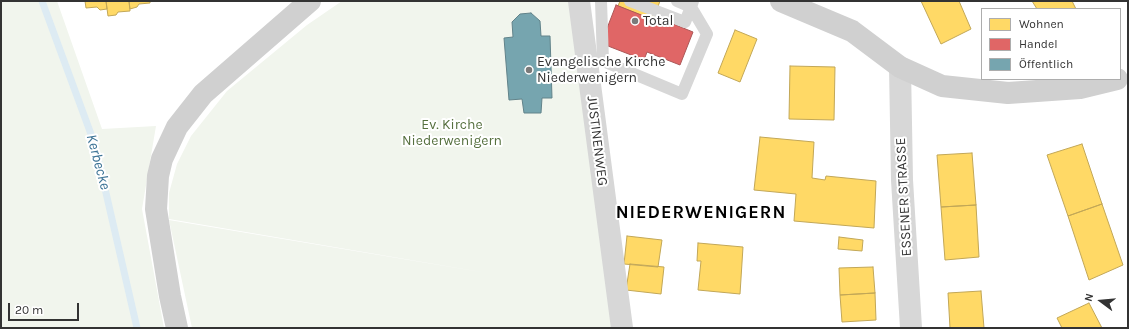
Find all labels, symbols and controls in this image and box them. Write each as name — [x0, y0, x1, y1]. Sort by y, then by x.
legend — [981, 8, 1121, 80]
place label: Total — [643, 13, 673, 29]
marker: Total — [630, 16, 640, 26]
text: Wohnen — [1019, 17, 1064, 31]
text: Handel — [1019, 37, 1058, 51]
place label: Evangelische Kirche Niederwenigern — [537, 54, 665, 86]
text: Öffentlich — [1019, 57, 1073, 71]
marker: Evangelische Kirche Niederwenigern — [524, 65, 534, 75]
street label: JUSTINENWEG — [583, 95, 611, 187]
park label: Ev. Kirche Niederwenigern — [402, 117, 502, 150]
water label: Kerbecke — [82, 132, 114, 192]
street label: ESSENER STRASSE — [893, 137, 915, 257]
district label: NIEDERWENIGERN — [616, 202, 786, 224]
north arrow — [1081, 281, 1121, 321]
text: N — [1082, 292, 1096, 303]
scale bar — [10, 295, 81, 321]
text: 20 m — [15, 303, 43, 317]

